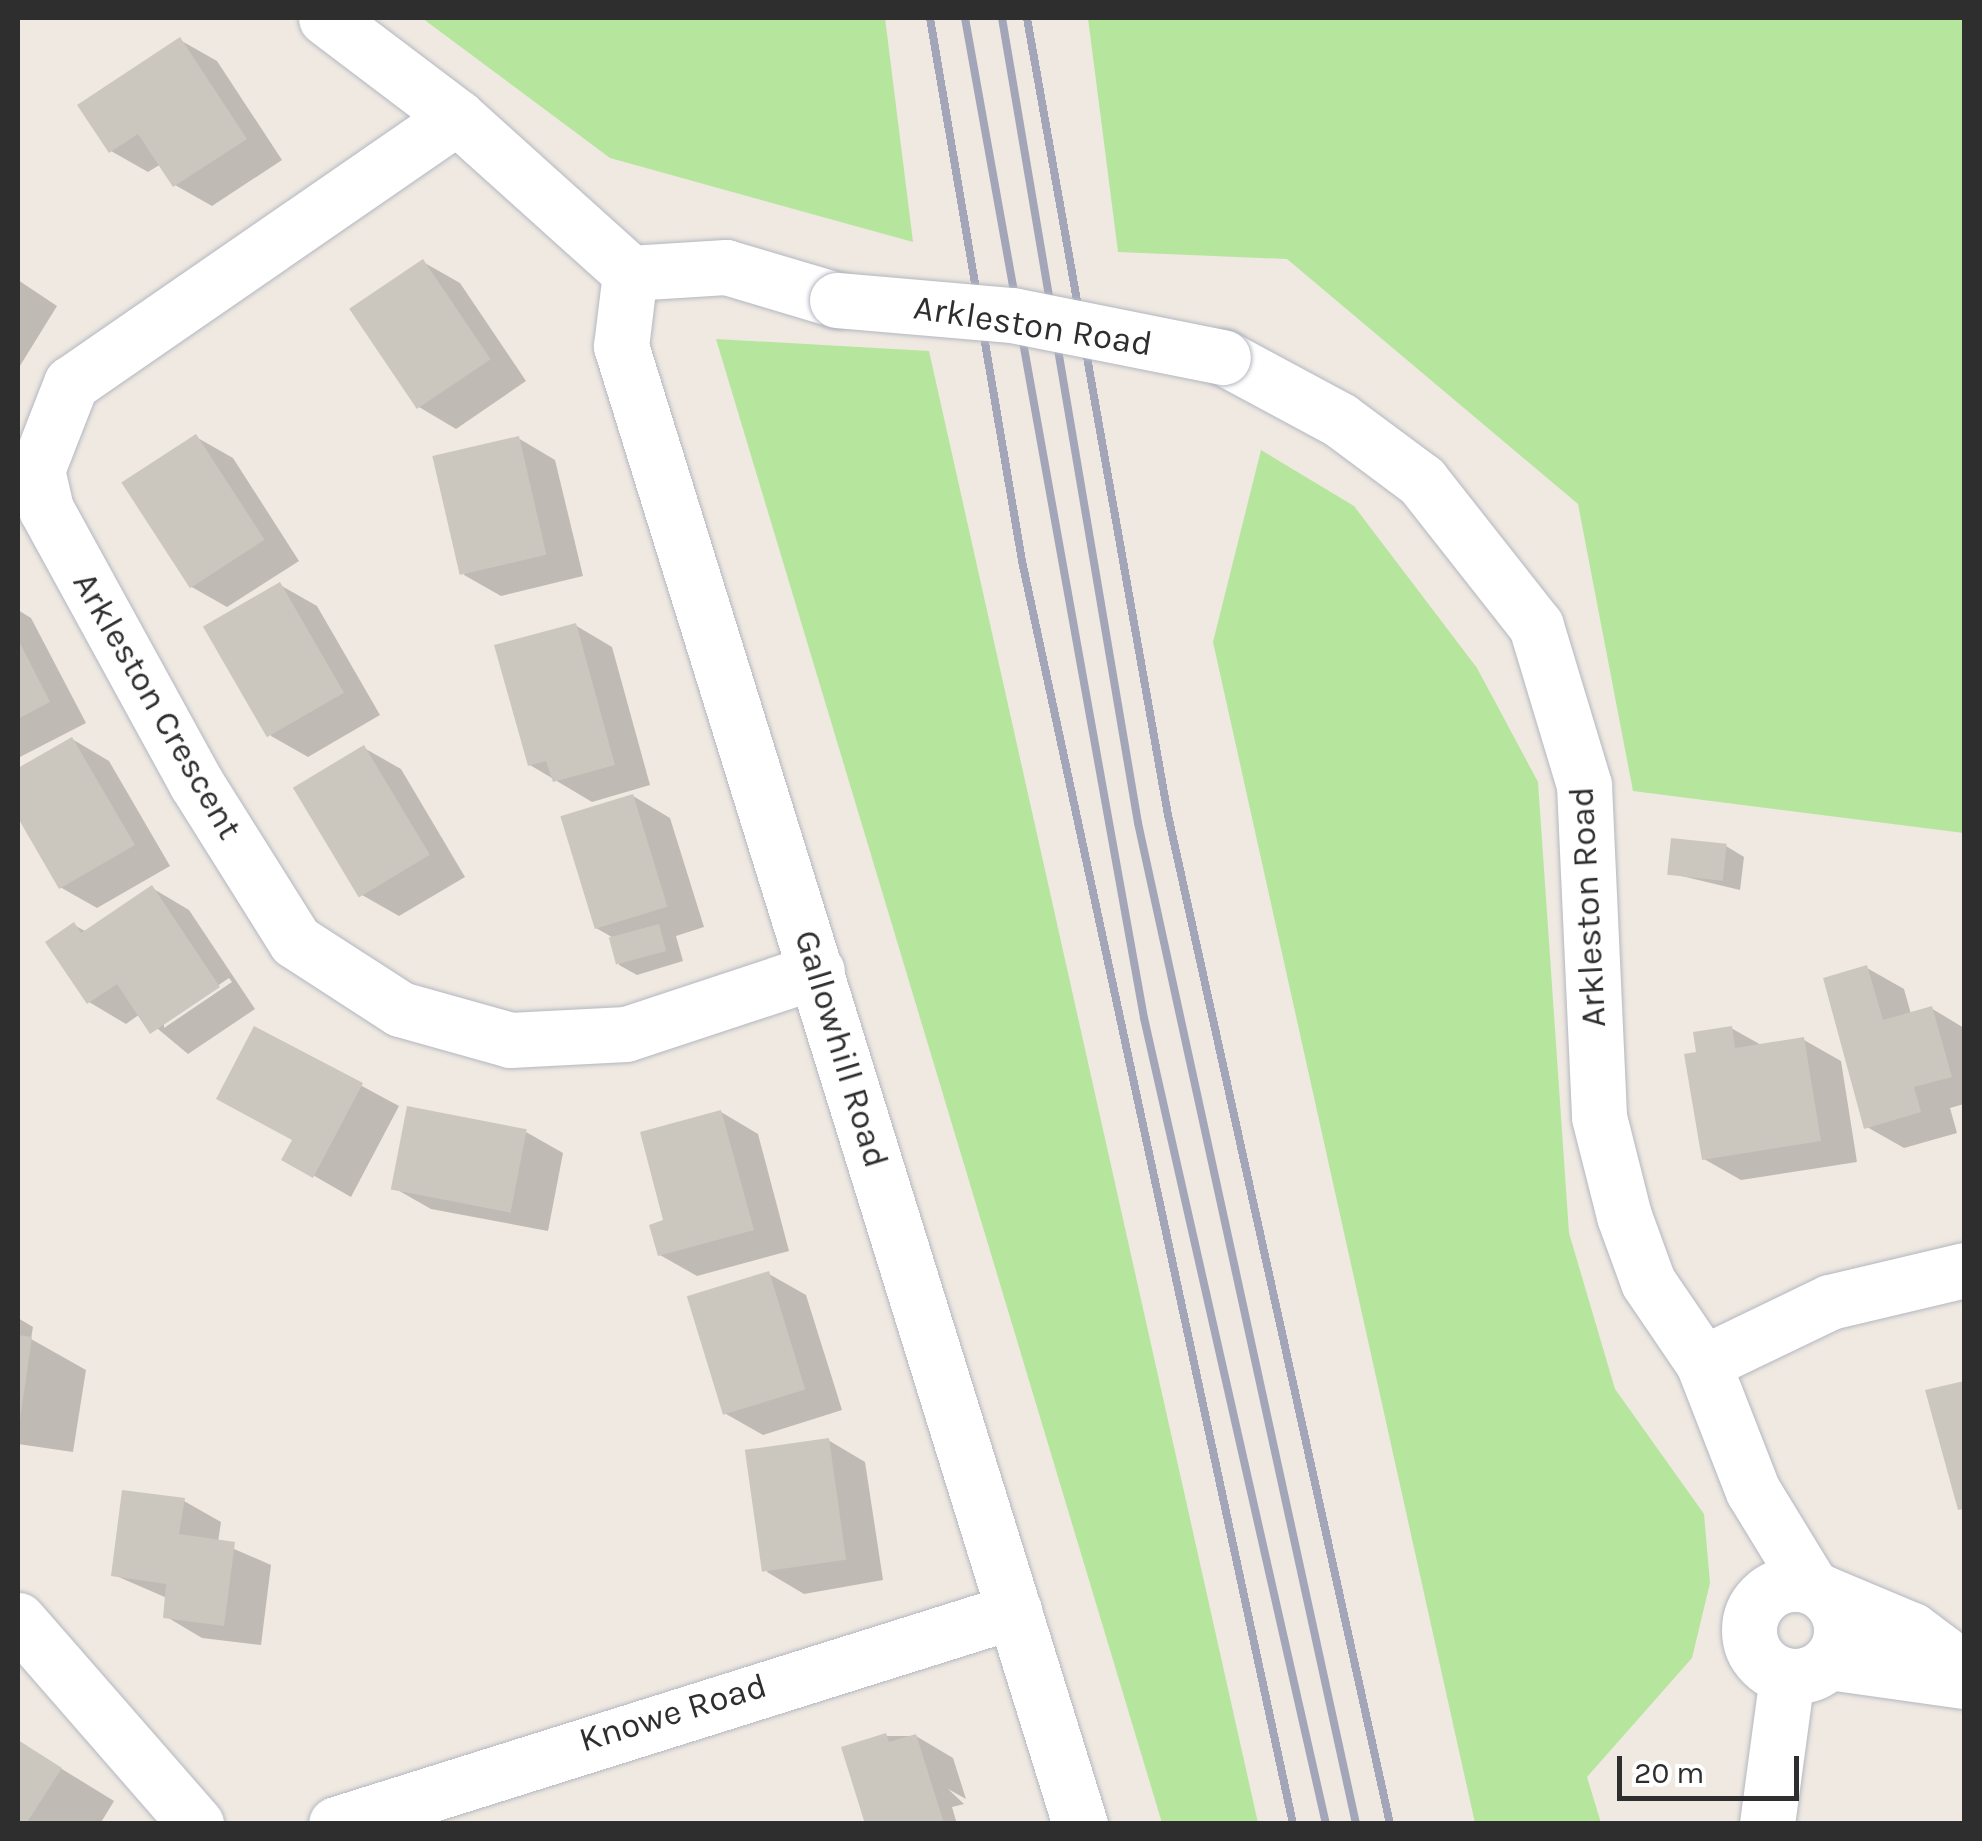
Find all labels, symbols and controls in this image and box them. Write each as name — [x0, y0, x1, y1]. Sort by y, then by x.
street label: Arkleston Road — [911, 286, 1155, 366]
street label: Arkleston Crescent — [64, 565, 250, 847]
street label: Arkleston Road — [1561, 786, 1615, 1028]
street label: Gallowhill Road — [785, 925, 897, 1173]
street label: Knowe Road — [574, 1665, 772, 1761]
scale bar — [1622, 1736, 1804, 1798]
text: 20 m — [1634, 1755, 1704, 1791]

